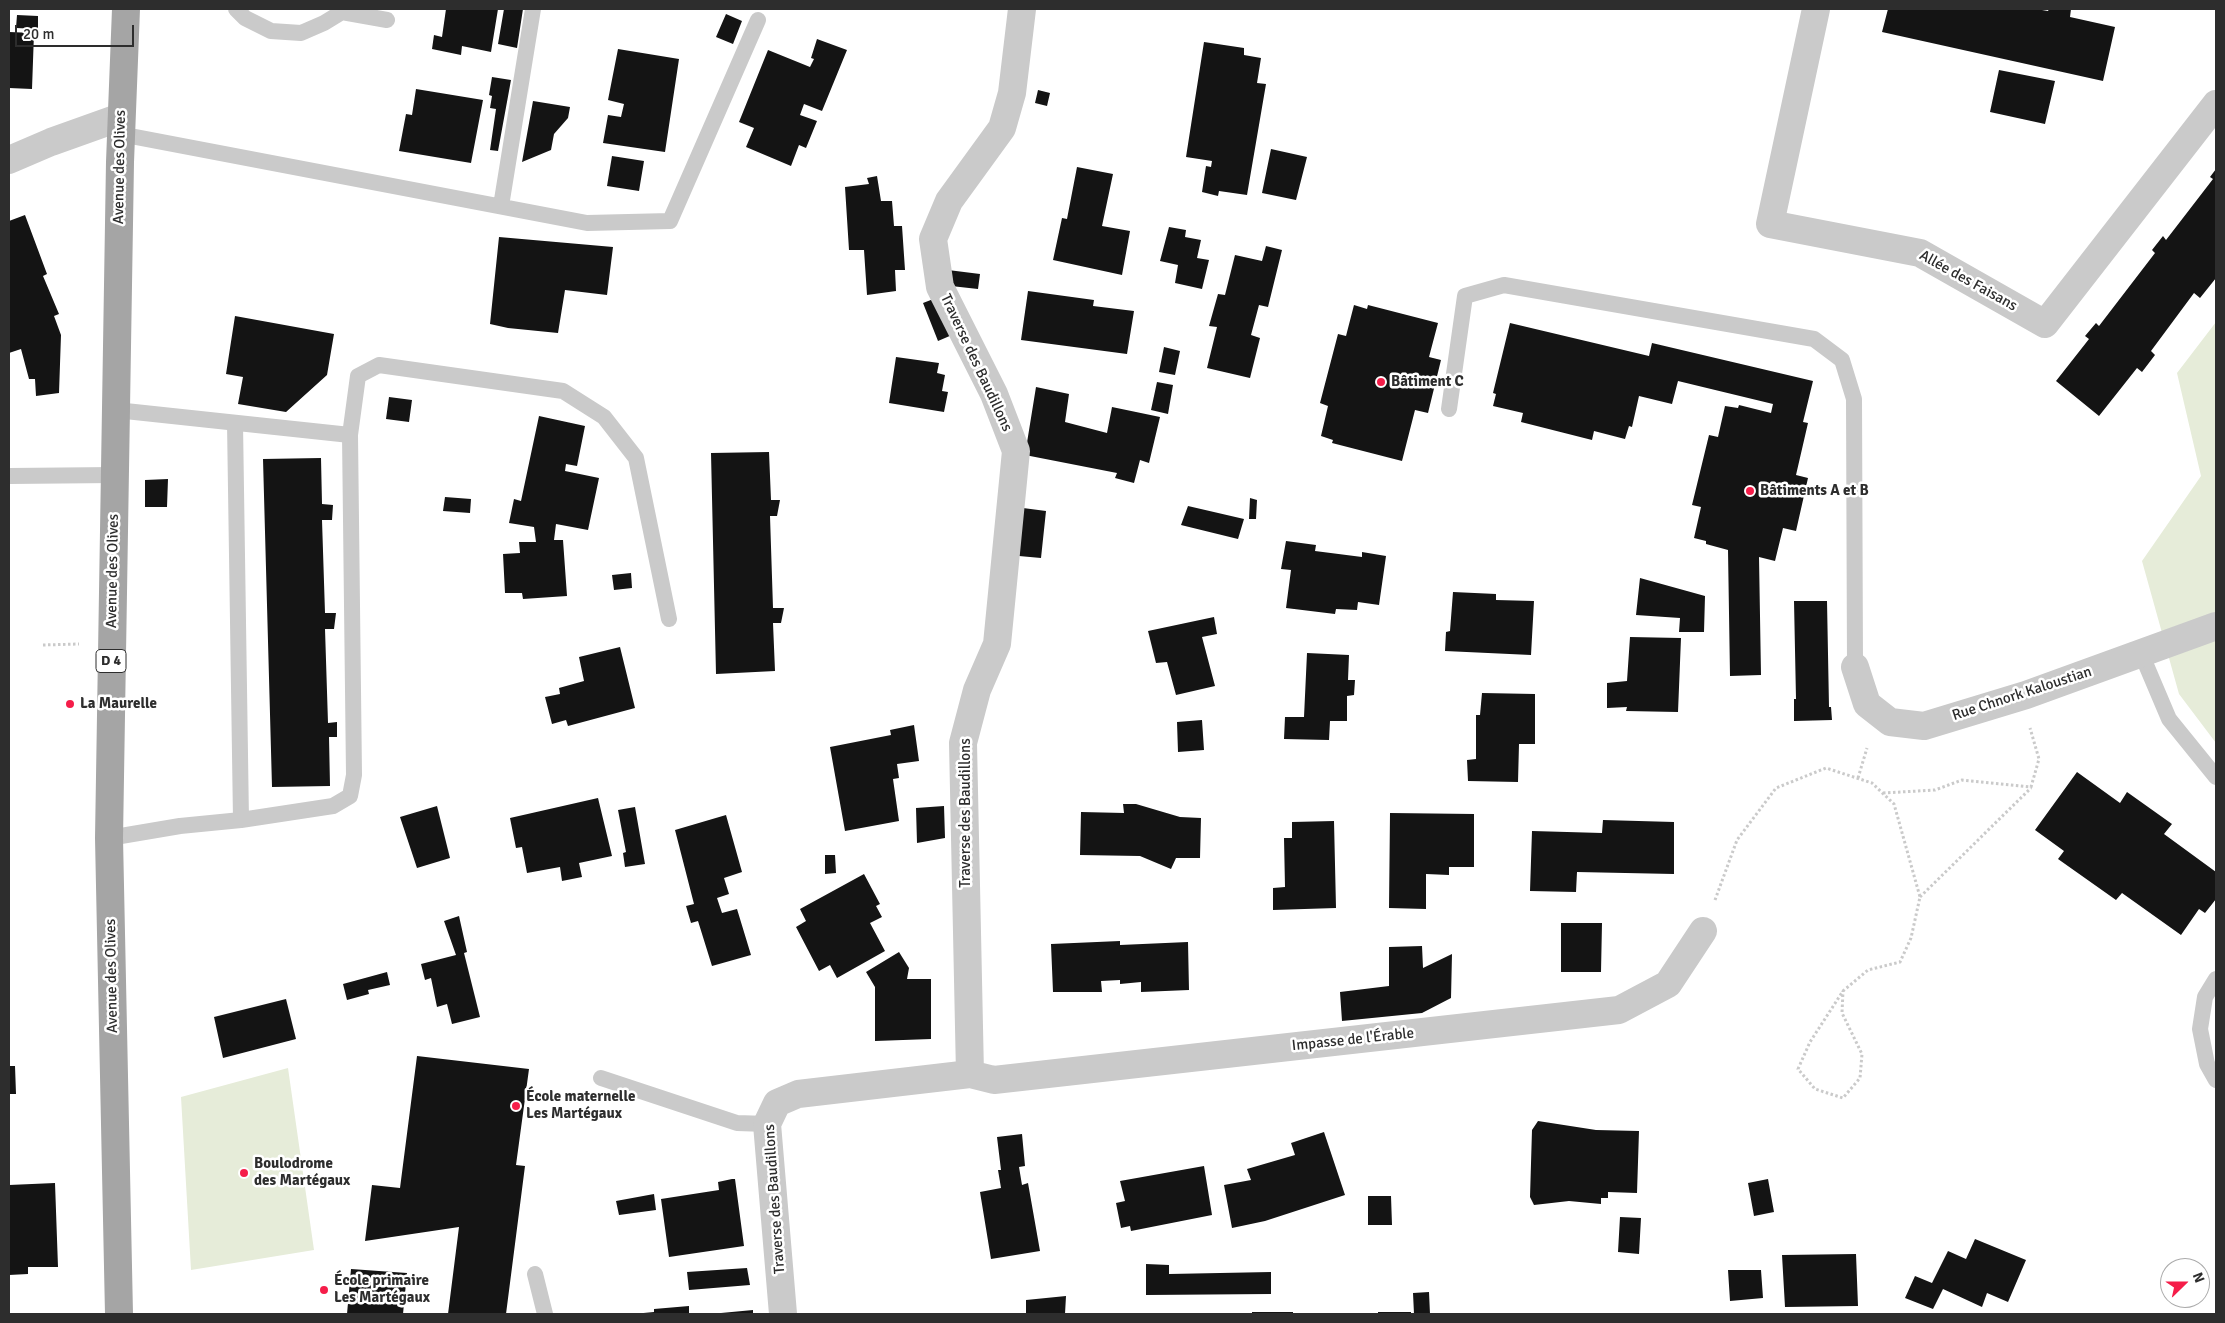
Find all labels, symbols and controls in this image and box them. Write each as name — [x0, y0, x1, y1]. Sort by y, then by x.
scale bar — [18, 15, 136, 47]
text: 20 m — [23, 25, 54, 43]
street label: Avenue des Olives — [110, 110, 130, 224]
street label: Allée des Faisans — [1916, 247, 2020, 315]
street label: Traverse des Baudillons — [936, 291, 1016, 435]
place label: Bâtiment C — [1391, 373, 1464, 391]
marker: Bâtiment C — [1375, 376, 1387, 388]
place label: Bâtiments A et B — [1760, 482, 1869, 500]
marker: Bâtiments A et B — [1744, 485, 1756, 497]
street label: Avenue des Olives — [103, 514, 123, 628]
road number: D 4 — [96, 649, 126, 672]
street label: Rue Chnork Kaloustian — [1950, 663, 2094, 725]
place label: La Maurelle — [80, 695, 157, 713]
marker: La Maurelle — [64, 698, 76, 710]
street label: Traverse des Baudillons — [957, 738, 975, 888]
street label: Avenue des Olives — [102, 919, 122, 1033]
street label: Impasse de l'Érable — [1291, 1025, 1415, 1055]
place label: École maternelle Les Martégaux — [526, 1088, 635, 1123]
marker: École maternelle Les Martégaux — [510, 1100, 522, 1112]
street label: Traverse des Baudillons — [761, 1124, 789, 1274]
place label: Boulodrome des Martégaux — [254, 1155, 350, 1190]
marker: Boulodrome des Martégaux — [238, 1167, 250, 1179]
north arrow — [2160, 1258, 2210, 1308]
text: N — [2189, 1270, 2208, 1285]
place label: École primaire Les Martégaux — [334, 1272, 430, 1307]
marker: École primaire Les Martégaux — [318, 1284, 330, 1296]

